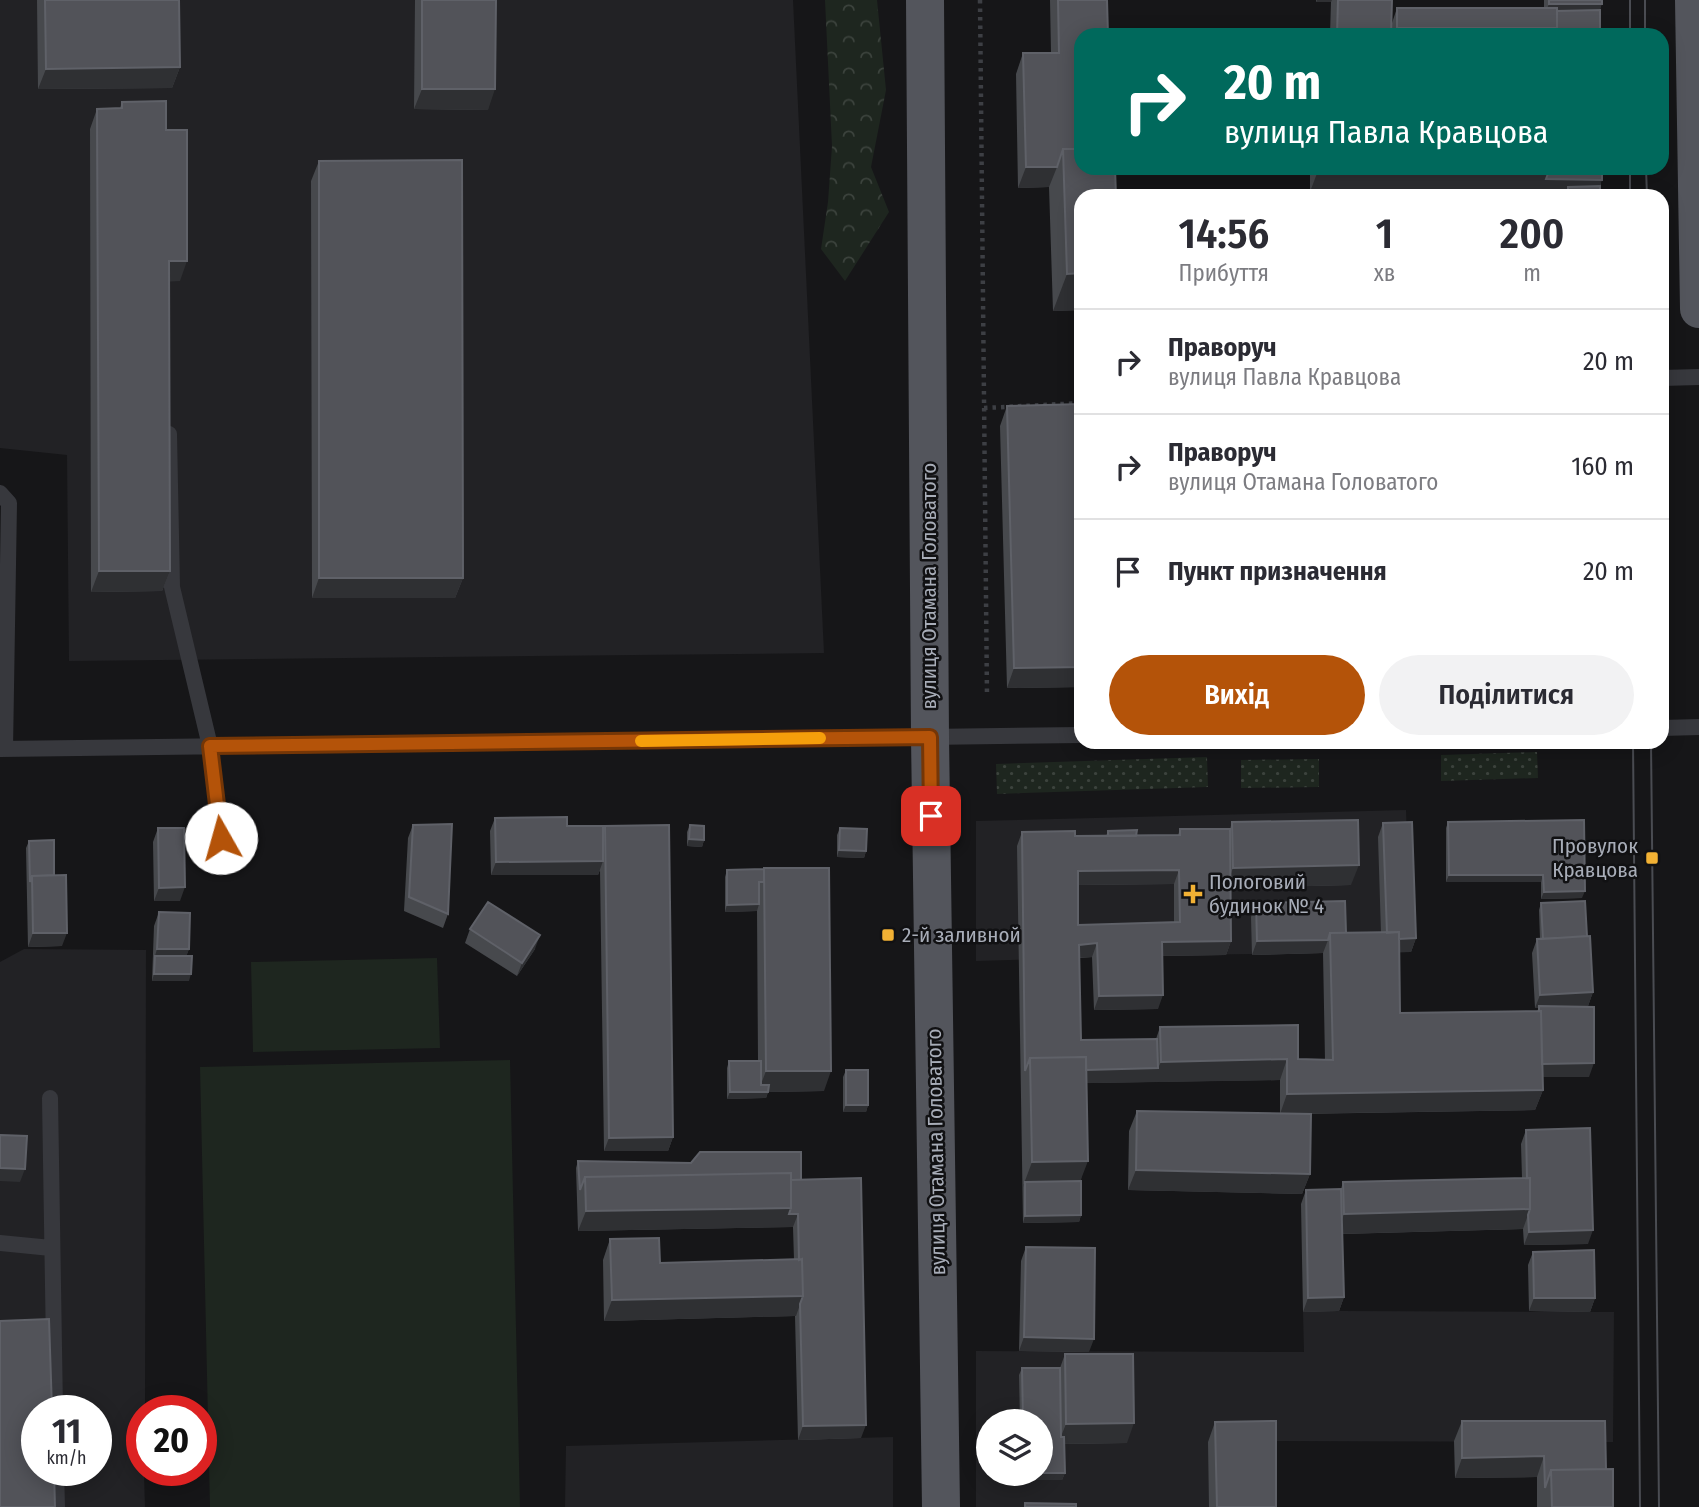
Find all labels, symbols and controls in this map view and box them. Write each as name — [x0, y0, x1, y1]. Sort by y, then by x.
text: 20 m — [1224, 53, 1321, 112]
icon: right — [1109, 56, 1200, 147]
text: вулиця Павла Кравцова — [1224, 113, 1548, 151]
text: 14:56 — [1179, 209, 1269, 259]
text: 1 — [1376, 209, 1393, 259]
text: 200 — [1500, 209, 1564, 259]
text: Прибуття — [1179, 259, 1269, 287]
text: хв — [1374, 259, 1395, 287]
text: m — [1523, 259, 1541, 287]
text: Праворуч — [1168, 332, 1277, 363]
icon: right — [1109, 343, 1147, 381]
text: 20 m — [1583, 346, 1634, 377]
text: вулиця Павла Кравцова — [1168, 363, 1401, 391]
text: Праворуч — [1168, 437, 1277, 468]
icon: right — [1109, 448, 1147, 486]
text: 160 m — [1571, 451, 1634, 482]
street label: вулиця Отамана Головатого — [916, 463, 942, 709]
text: вулиця Отамана Головатого — [1168, 468, 1438, 496]
icon: arrive — [1109, 553, 1147, 591]
text: Пункт призначення — [1168, 556, 1387, 587]
text: 20 m — [1583, 556, 1634, 587]
button: Вихід — [1109, 655, 1365, 735]
button: Поділитися — [1379, 655, 1634, 735]
pin — [901, 786, 961, 846]
icon: arrive — [912, 797, 950, 835]
position arrow — [184, 801, 258, 875]
place label: Провулок Кравцова — [1552, 833, 1638, 883]
marker: Провулок Кравцова — [1644, 850, 1660, 866]
place label: Пологовий будинок № 4 — [1209, 869, 1324, 919]
marker: Пологовий будинок № 4 — [1183, 884, 1203, 904]
place label: 2-й заливной — [902, 922, 1021, 948]
marker: 2-й заливной — [880, 927, 896, 943]
street label: вулиця Отамана Головатого — [921, 1028, 951, 1276]
speed limit sign: 20 — [126, 1395, 217, 1486]
map controls — [976, 1409, 1053, 1486]
button: layers — [976, 1409, 1053, 1486]
text: 11 — [52, 1410, 81, 1452]
text: km/h — [46, 1447, 87, 1469]

